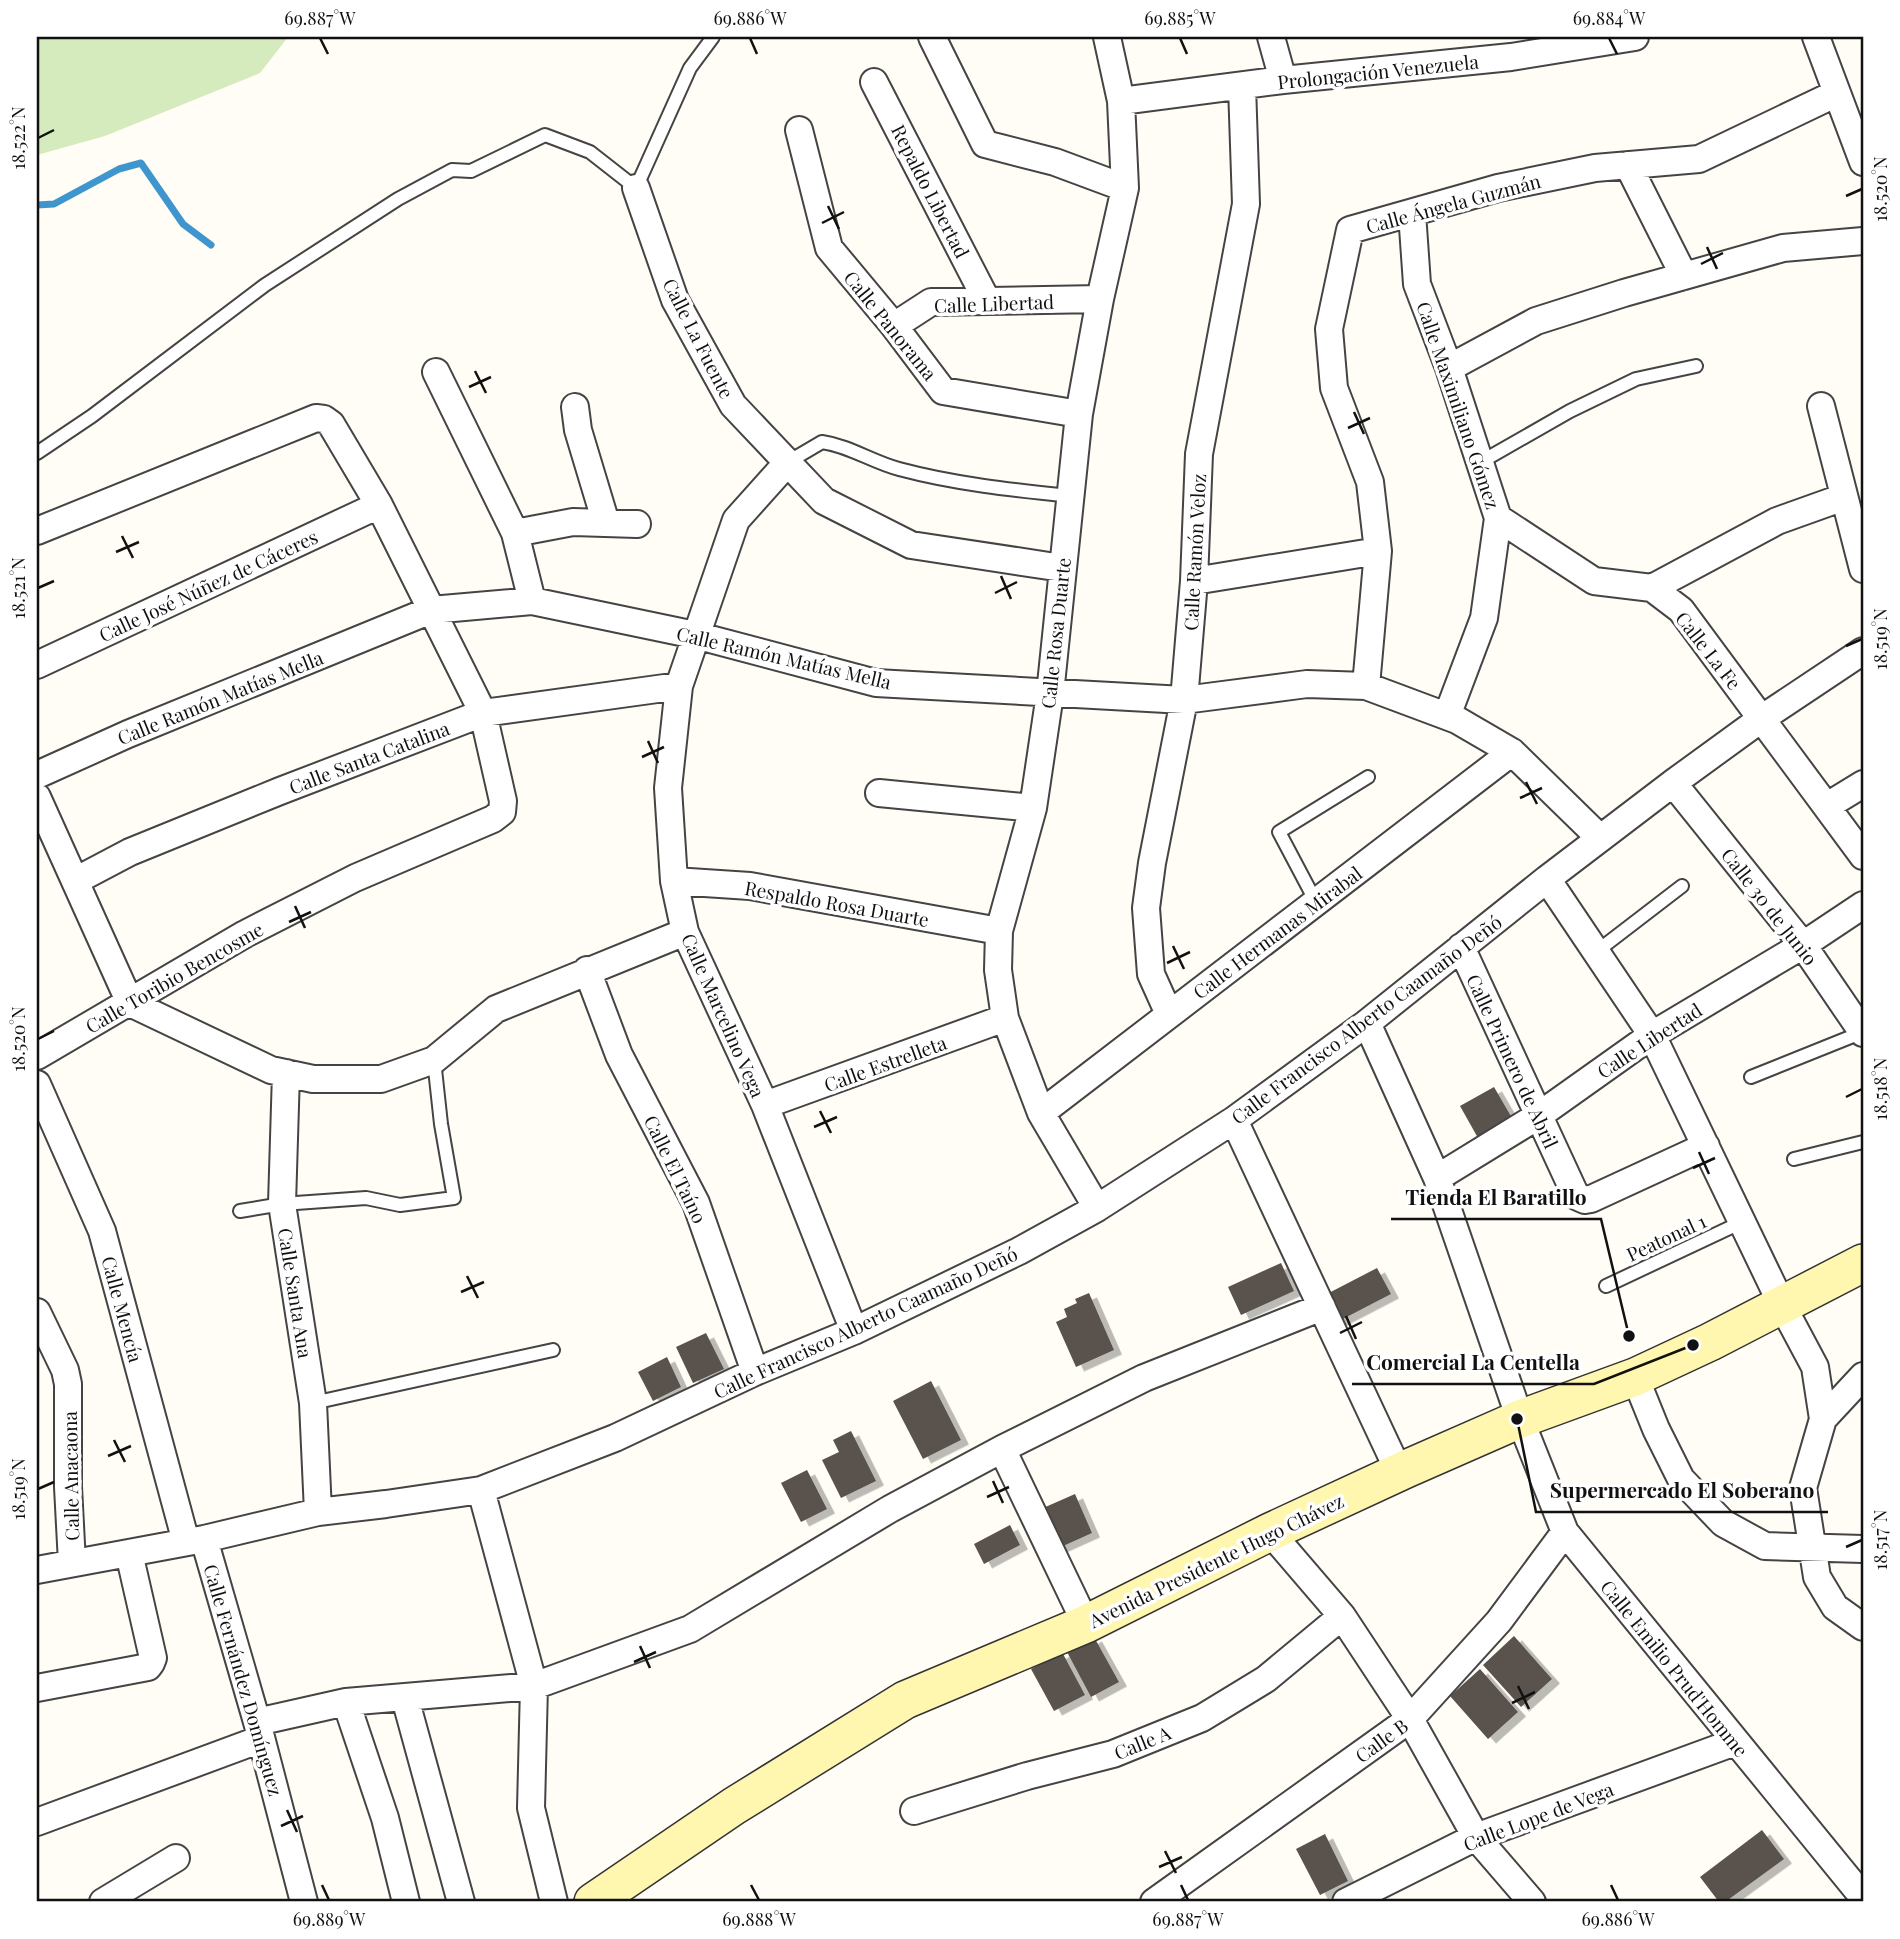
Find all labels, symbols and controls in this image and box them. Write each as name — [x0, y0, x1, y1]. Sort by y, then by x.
text: 69.887°W — [284, 6, 356, 30]
text: 69.886°W — [713, 6, 787, 30]
text: 69.885°W — [1144, 6, 1216, 30]
text: 69.884°W — [1573, 6, 1646, 30]
street label: Prolongación Venezuela — [1276, 47, 1480, 94]
text: 18.522°N — [6, 106, 30, 170]
street label: Repaldo Libertad — [886, 120, 976, 262]
text: 18.520°N — [1868, 156, 1892, 222]
street label: Calle Ángela Guzmán — [1363, 167, 1544, 239]
street label: Calle Panorama — [839, 265, 944, 386]
street label: Calle La Fuente — [657, 273, 741, 403]
street label: Calle Libertad — [933, 288, 1055, 318]
street label: Calle Maximiliano Gómez — [1411, 298, 1507, 512]
street label: Calle Ramón Veloz — [1177, 473, 1211, 631]
street label: Calle José Núñez de Cáceres — [94, 523, 322, 647]
street label: Calle Rosa Duarte — [1034, 556, 1076, 710]
text: 18.521°N — [6, 557, 30, 619]
street label: Calle La Fe — [1670, 605, 1748, 695]
text: 18.519°N — [1868, 608, 1892, 670]
street label: Calle Ramón Matías Mella — [674, 620, 894, 695]
street label: Calle Ramón Matías Mella — [113, 644, 327, 750]
street label: Calle Santa Catalina — [285, 714, 453, 800]
street label: Calle 30 de Junio — [1716, 842, 1824, 970]
street label: Calle Hermanas Mirabal — [1187, 859, 1367, 1004]
street label: Respaldo Rosa Duarte — [743, 874, 931, 932]
street label: Calle Francisco Alberto Caamaño Deñó — [1225, 909, 1507, 1129]
street label: Calle Toribio Bencosme — [80, 915, 268, 1039]
street label: Calle Marcelino Vega — [676, 929, 772, 1102]
street label: Calle Primero de Abril — [1461, 970, 1565, 1153]
street label: Calle Libertad — [1591, 996, 1707, 1084]
text: 18.520°N — [6, 1006, 30, 1072]
street label: Calle Estrelleta — [820, 1029, 950, 1097]
text: 18.518°N — [1868, 1057, 1892, 1120]
street label: Calle El Taíno — [639, 1111, 713, 1227]
callout: Tienda El Baratillo — [1391, 1177, 1601, 1219]
text: Tienda El Baratillo — [1405, 1182, 1587, 1210]
street label: Peatonal 1 — [1622, 1207, 1710, 1267]
street label: Calle Santa Ana — [273, 1226, 319, 1360]
street label: Calle Francisco Alberto Caamaño Deñó — [709, 1240, 1021, 1404]
street label: Calle Mencía — [96, 1253, 150, 1366]
callout: Comercial La Centella — [1352, 1342, 1594, 1384]
text: Comercial La Centella — [1366, 1347, 1580, 1375]
street label: Calle Anacaona — [56, 1410, 84, 1541]
text: 18.519°N — [6, 1458, 30, 1520]
callout: Supermercado El Soberano — [1536, 1470, 1828, 1512]
text: Supermercado El Soberano — [1550, 1475, 1814, 1503]
street label: Avenida Presidente Hugo Chávez — [1084, 1487, 1348, 1634]
text: 18.517°N — [1868, 1509, 1892, 1570]
street label: Calle Fernández Domínguez — [198, 1561, 290, 1799]
street label: Calle Emilio Prud'Homme — [1595, 1574, 1755, 1762]
street label: Calle B — [1349, 1712, 1413, 1768]
street label: Calle A — [1110, 1719, 1175, 1765]
street label: Calle Lope de Vega — [1459, 1775, 1617, 1857]
text: 69.889°W — [293, 1907, 366, 1931]
text: 69.888°W — [722, 1907, 796, 1931]
text: 69.887°W — [1152, 1907, 1224, 1931]
text: 69.886°W — [1581, 1907, 1655, 1931]

